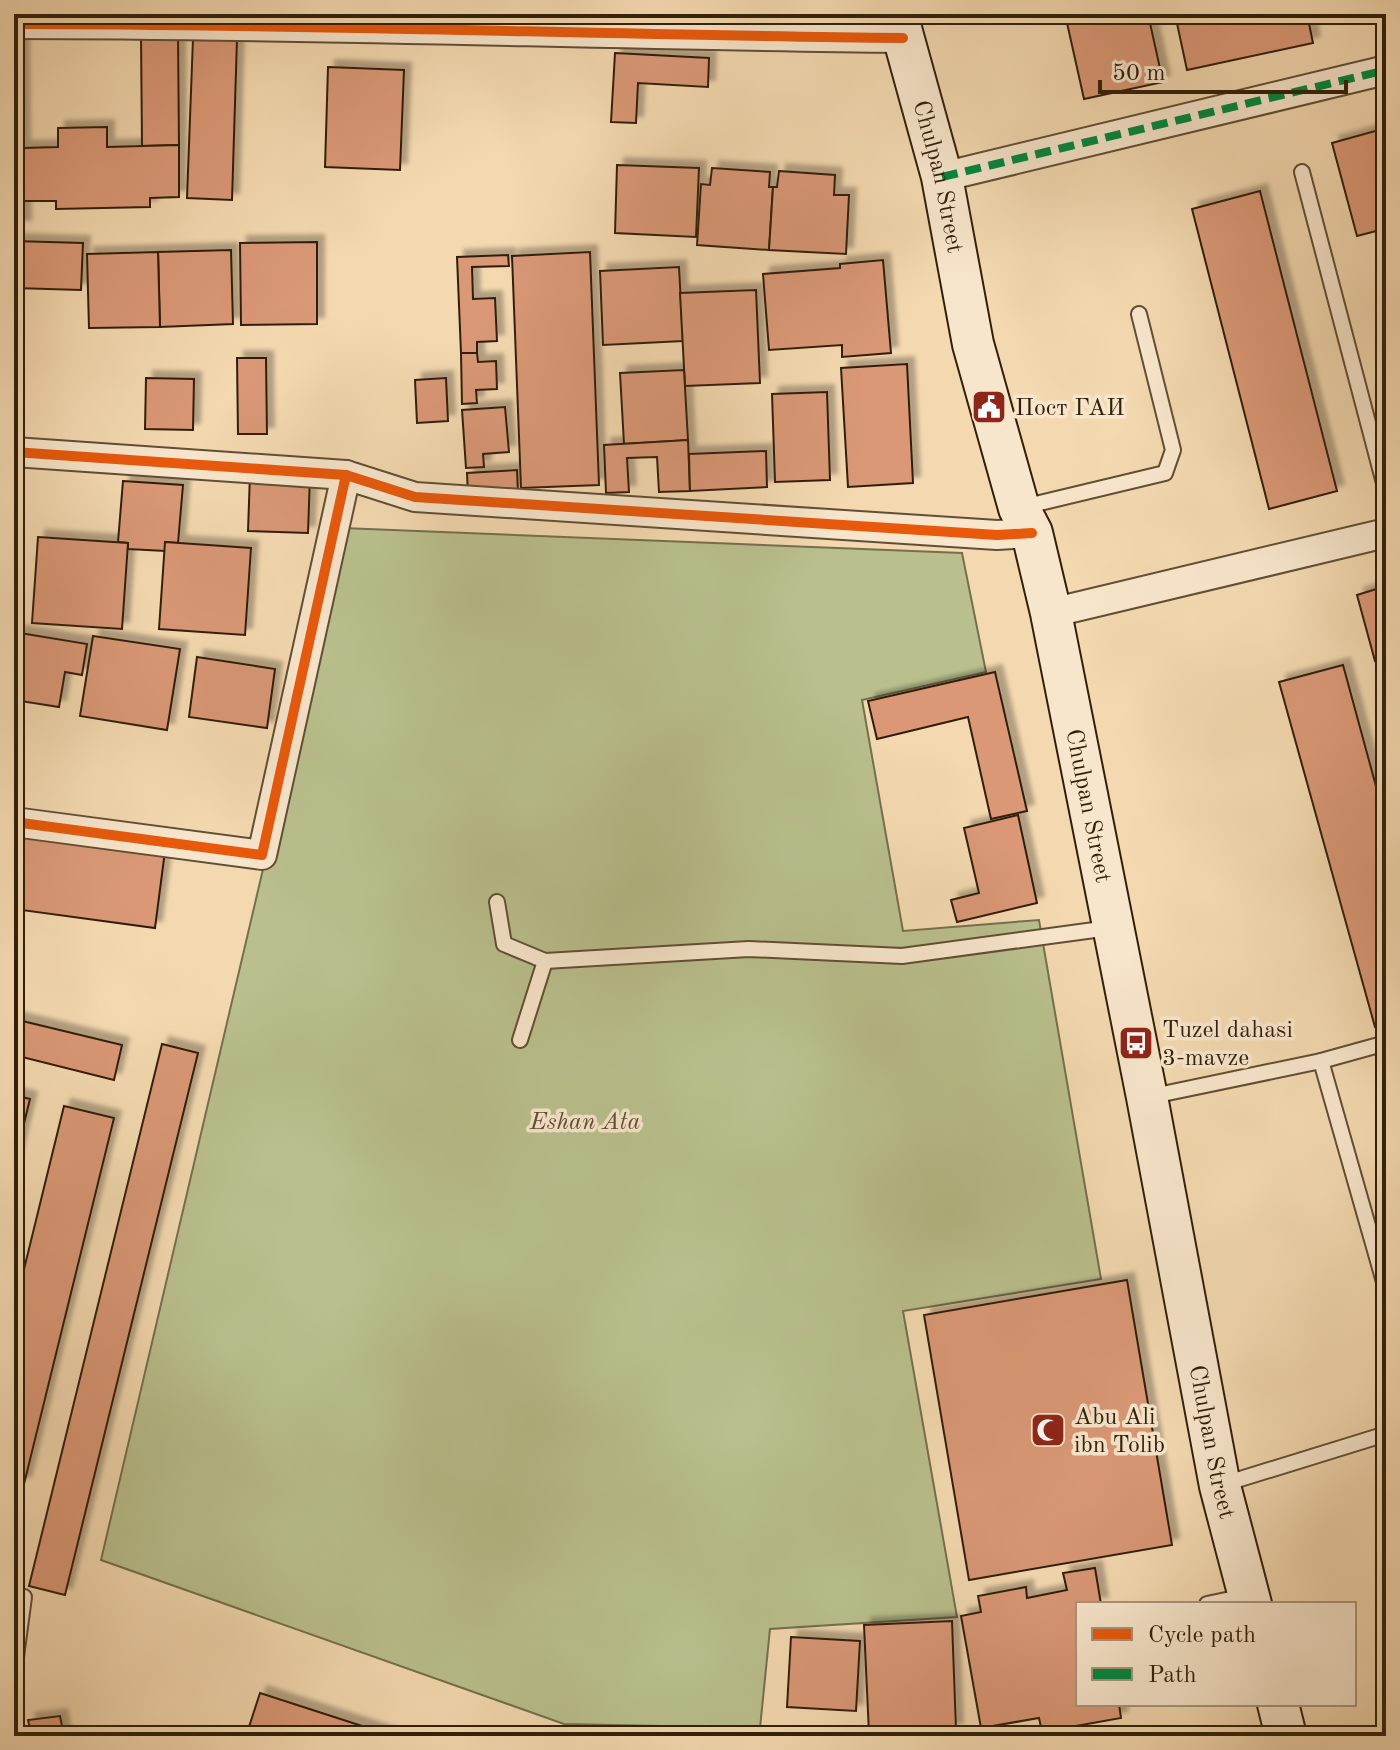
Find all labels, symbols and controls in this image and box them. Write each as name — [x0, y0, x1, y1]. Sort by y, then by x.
scale bar — [1100, 44, 1346, 94]
text: 50 m — [1112, 62, 1166, 86]
street label: Chulpan Street — [907, 98, 966, 255]
public building icon: Пост ГАИ — [970, 388, 1008, 426]
place label: Пост ГАИ — [1015, 397, 1125, 421]
street label: Chulpan Street — [1060, 727, 1114, 885]
place label: Tuzel dahasi 3-mavze — [1162, 1019, 1293, 1071]
bus stop icon: Tuzel dahasi 3-mavze — [1117, 1024, 1155, 1062]
park label: Eshan Аta — [529, 1111, 640, 1135]
street label: Chulpan Street — [1184, 1363, 1238, 1522]
place label: Abu Ali ibn Tolib — [1074, 1406, 1165, 1458]
mosque icon: Abu Ali ibn Tolib — [1029, 1411, 1067, 1449]
legend — [1076, 1602, 1356, 1706]
text: Cycle path — [1148, 1624, 1256, 1648]
text: Path — [1148, 1664, 1197, 1688]

